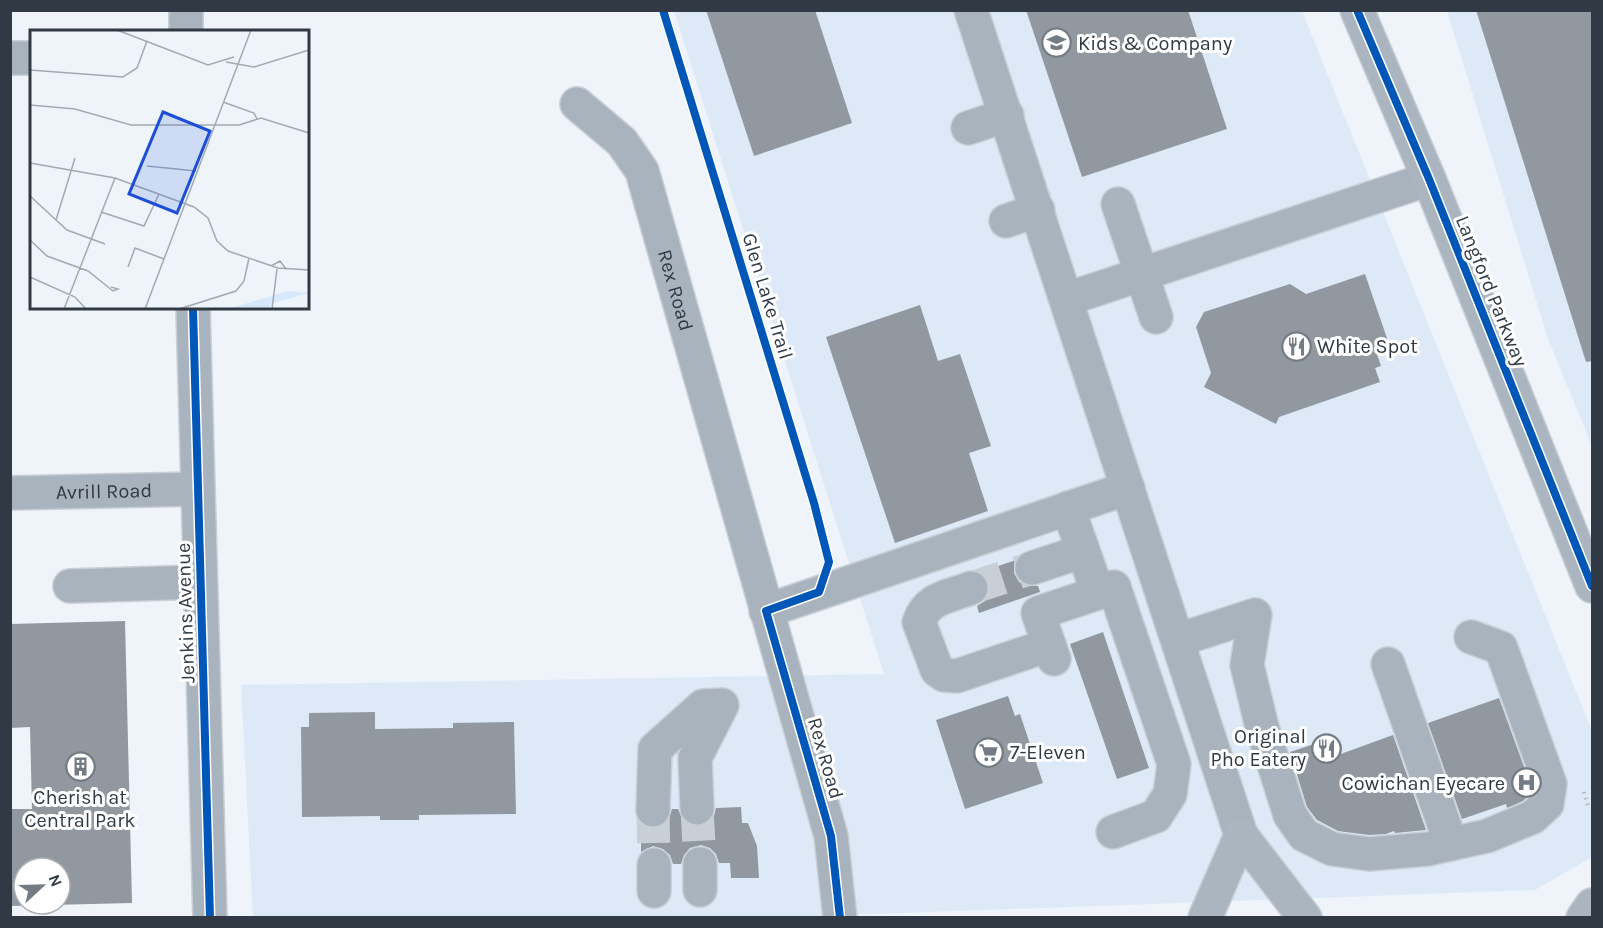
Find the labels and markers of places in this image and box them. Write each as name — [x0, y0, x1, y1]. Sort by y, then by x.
school or university icon: Kids & Company — [1041, 27, 1073, 59]
place label: Kids & Company — [1078, 32, 1232, 55]
restaurant icon: White Spot — [1280, 330, 1312, 362]
place label: White Spot — [1317, 335, 1418, 358]
place label: Original Pho Eatery — [1211, 725, 1306, 771]
restaurant icon: Original Pho Eatery — [1311, 732, 1343, 764]
supermarket icon: 7-Eleven — [973, 736, 1005, 768]
place label: 7-Eleven — [1010, 741, 1086, 764]
building icon: Cherish at Central Park — [64, 750, 96, 782]
hospital icon: Cowichan Eyecare — [1510, 767, 1542, 799]
place label: Cowichan Eyecare — [1341, 772, 1505, 795]
place label: Cherish at Central Park — [24, 786, 136, 832]

